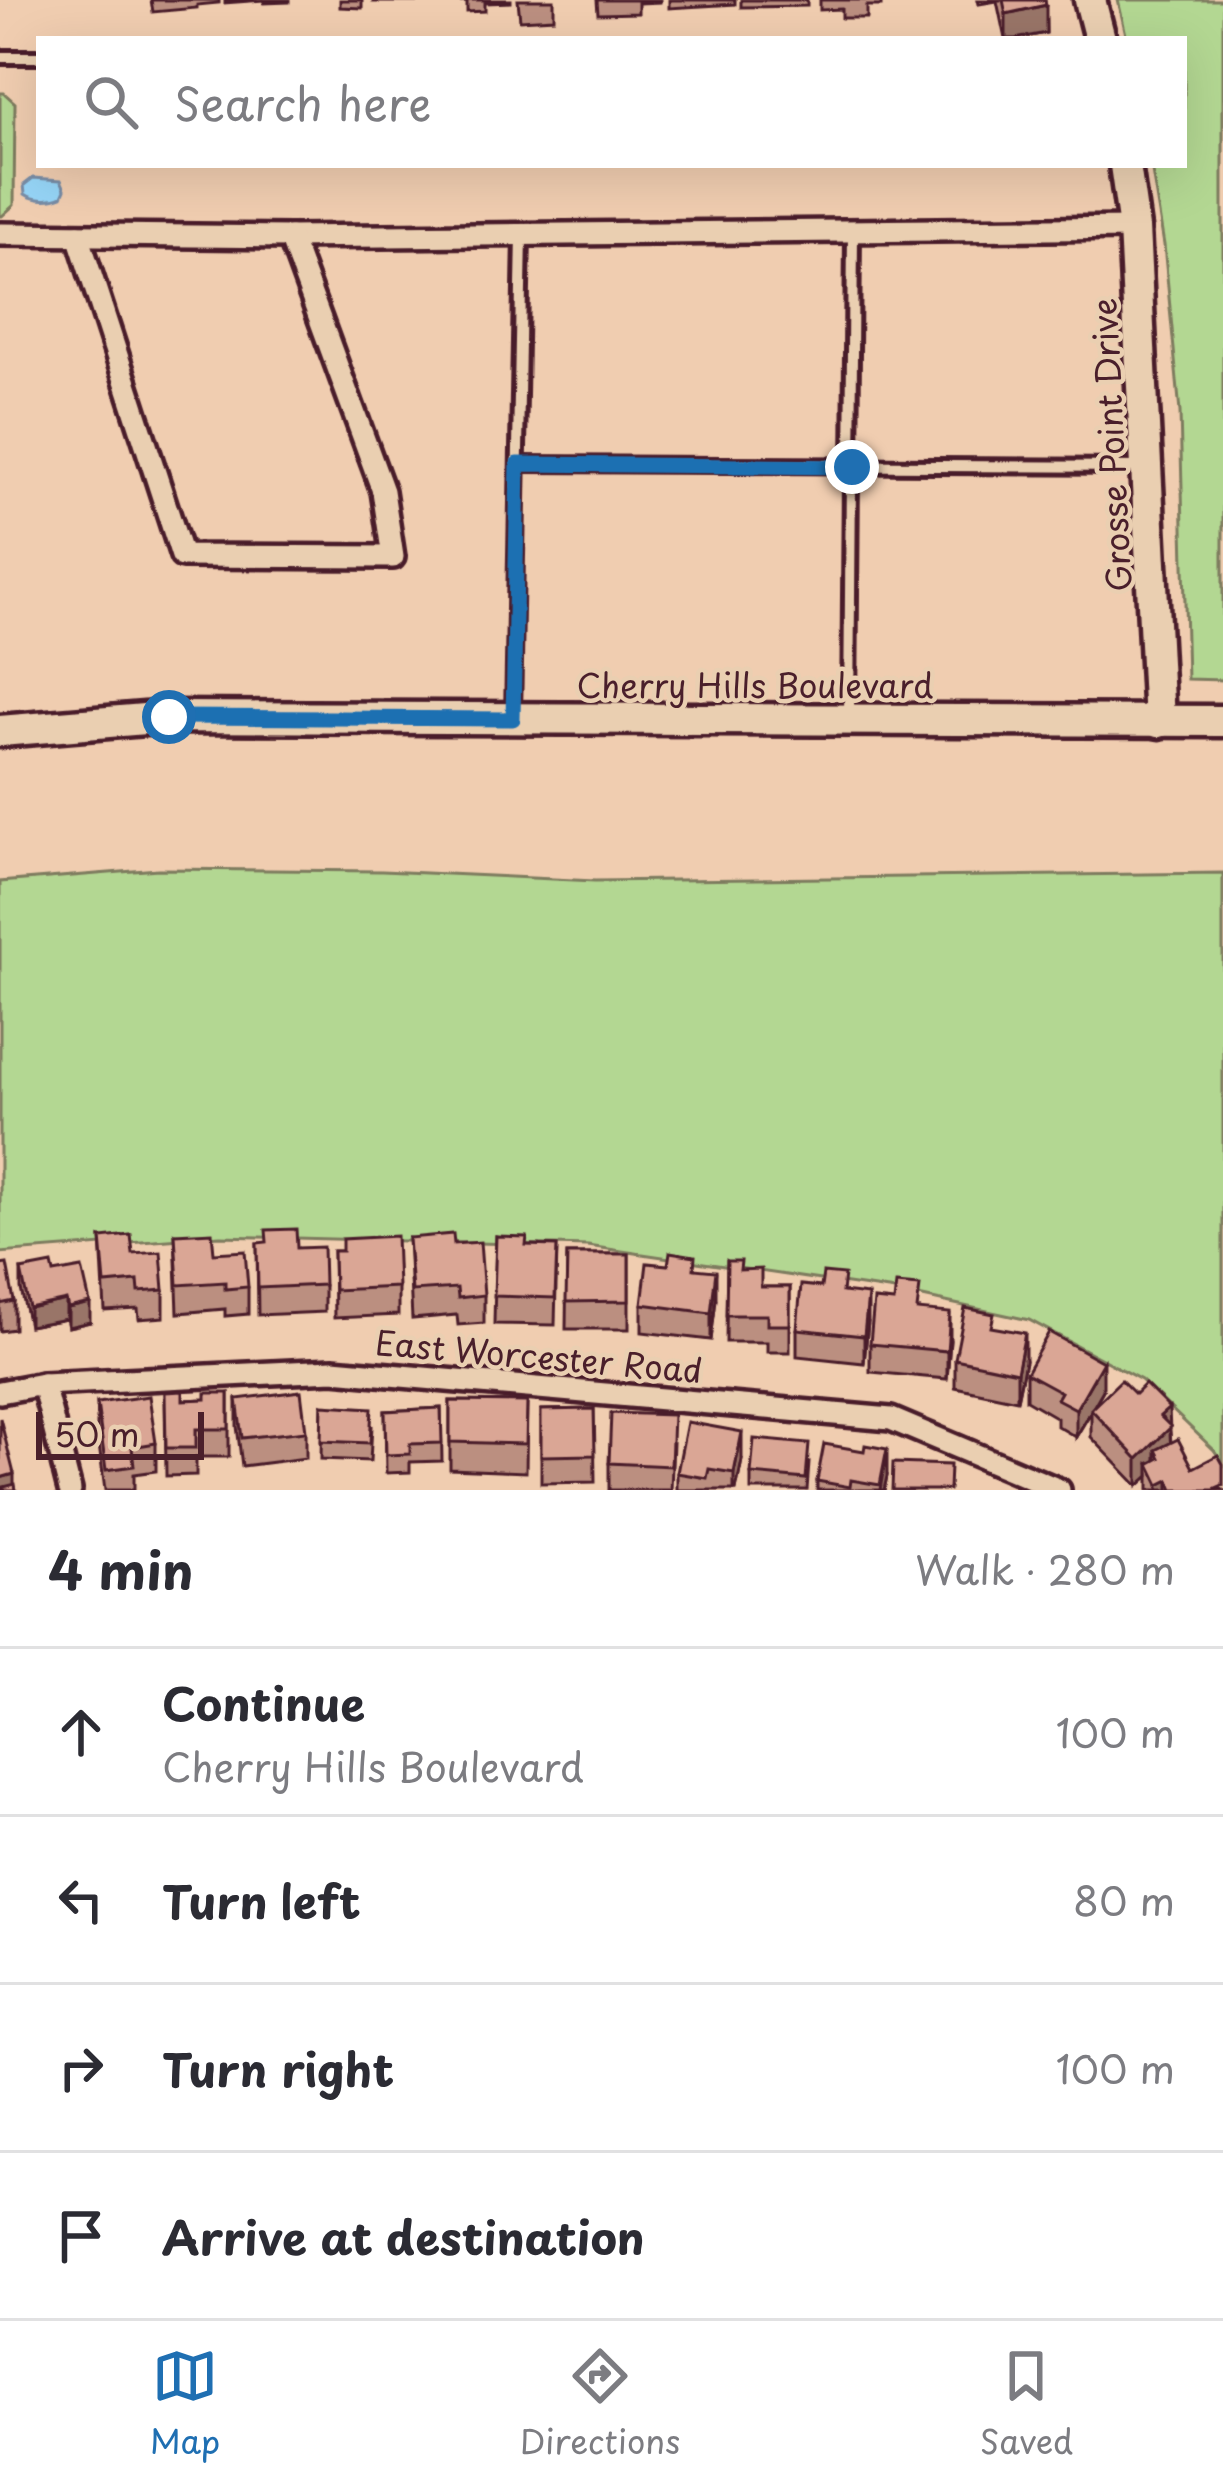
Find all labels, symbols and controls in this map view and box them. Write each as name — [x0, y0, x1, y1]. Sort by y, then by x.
search box — [36, 36, 1187, 168]
text: Search here — [174, 68, 431, 136]
icon: search — [78, 69, 144, 135]
street label: Grosse Point Drive — [1077, 297, 1143, 593]
route end — [825, 440, 879, 494]
street label: Cherry Hills Boulevard — [576, 659, 934, 709]
route start — [142, 690, 196, 744]
street label: East Worcester Road — [373, 1316, 705, 1394]
scale bar — [36, 1406, 204, 1459]
text: 50 m — [54, 1408, 140, 1458]
text: 4 min — [48, 1530, 193, 1607]
text: Walk · 280 m — [915, 1539, 1175, 1598]
text: Continue — [162, 1668, 365, 1736]
icon: ahead — [48, 1699, 114, 1765]
text: 100 m — [1056, 1702, 1175, 1761]
text: Cherry Hills Boulevard — [162, 1736, 584, 1795]
text: Turn left — [162, 1866, 361, 1934]
icon: left — [48, 1867, 114, 1933]
text: 80 m — [1073, 1870, 1175, 1929]
text: Turn right — [162, 2034, 394, 2102]
icon: right — [48, 2035, 114, 2101]
text: 100 m — [1056, 2038, 1175, 2097]
text: Arrive at destination — [162, 2202, 645, 2270]
icon: arrive — [48, 2203, 114, 2269]
tab: Map — [150, 2343, 220, 2465]
tab: Directions — [520, 2343, 680, 2465]
tab: Saved — [980, 2343, 1073, 2465]

